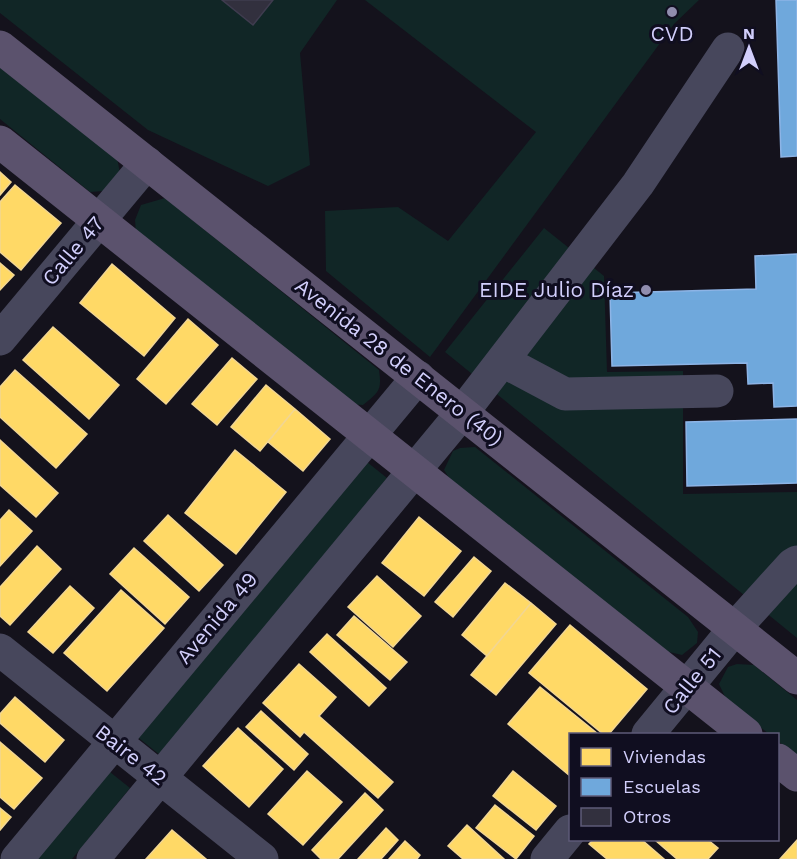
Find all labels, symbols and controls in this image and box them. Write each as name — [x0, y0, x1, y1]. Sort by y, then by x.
marker: CVD — [665, 5, 679, 19]
north arrow — [719, 18, 779, 78]
place label: CVD — [650, 21, 694, 46]
text: N — [743, 24, 755, 43]
street label: Calle 47 — [37, 211, 109, 290]
street label: Avenida 28 de Enero (40) — [290, 273, 508, 451]
place label: EIDE Julio Díaz — [479, 277, 634, 302]
marker: EIDE Julio Díaz — [639, 283, 653, 297]
street label: Avenida 49 — [171, 567, 262, 669]
street label: Calle 51 — [657, 642, 726, 719]
street label: Baire 42 — [91, 719, 172, 790]
legend — [569, 733, 779, 841]
text: Viviendas — [623, 746, 706, 767]
text: Escuelas — [623, 776, 701, 797]
text: Otros — [623, 806, 671, 827]

